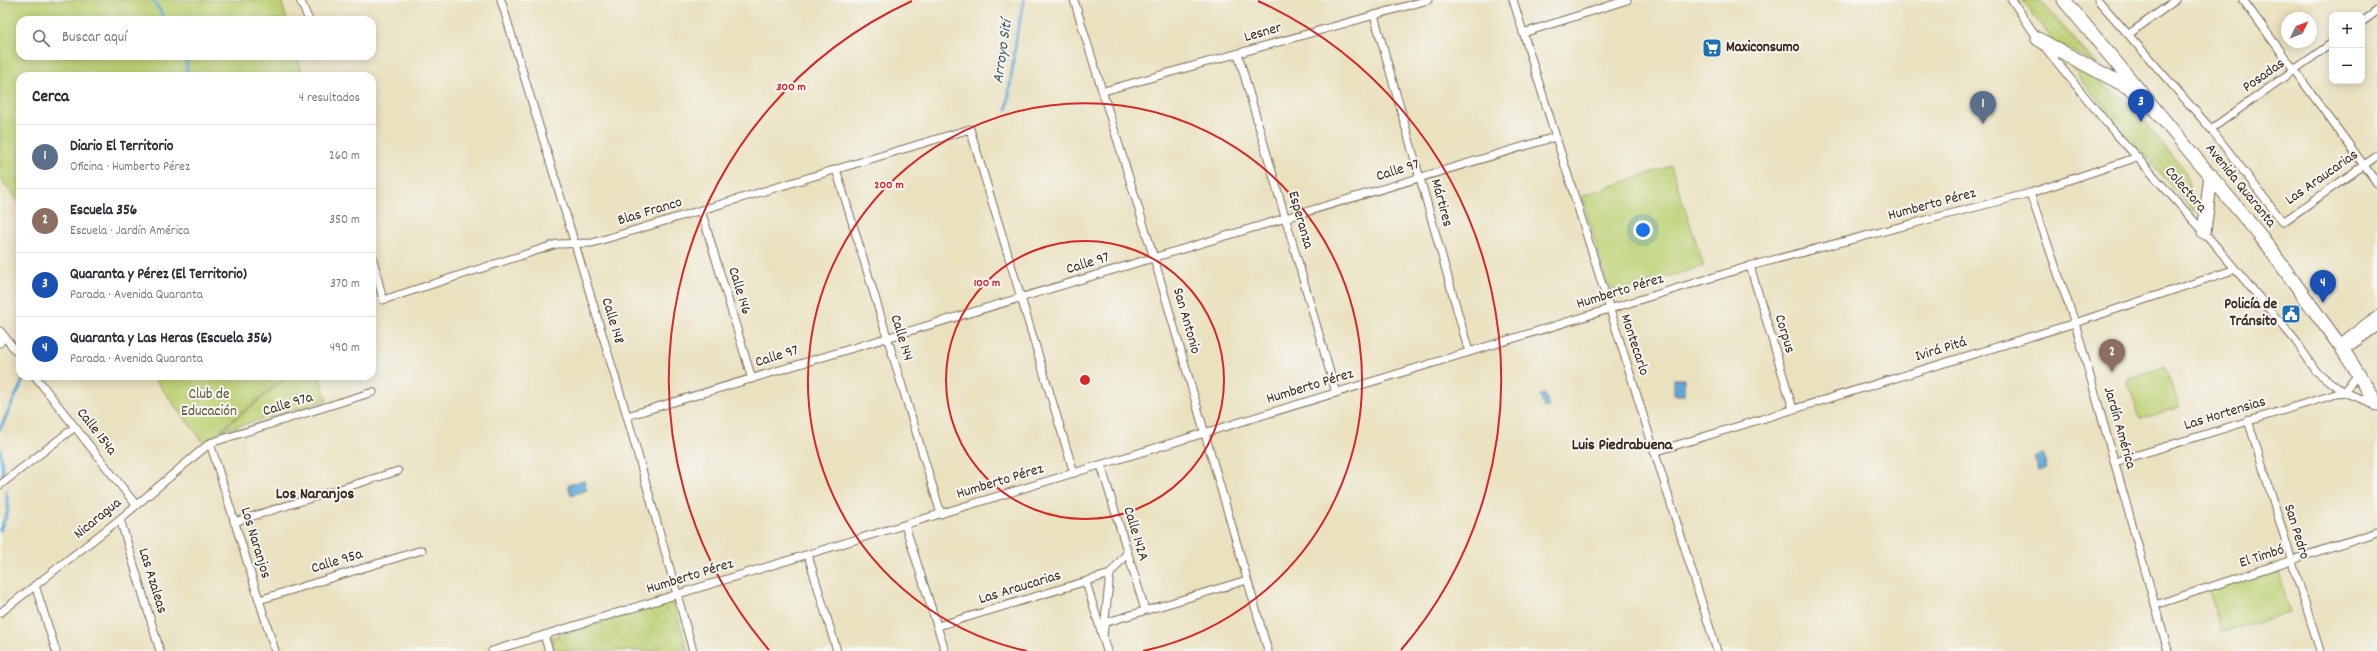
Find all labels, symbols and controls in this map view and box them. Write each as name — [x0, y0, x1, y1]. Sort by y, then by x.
north arrow — [2281, 12, 2317, 48]
map controls — [2329, 12, 2365, 84]
button: + — [2329, 12, 2365, 48]
water label: Arroyo Sití — [987, 15, 1019, 85]
search box — [16, 16, 376, 60]
street label: Lesner — [1242, 17, 1285, 49]
icon: search — [30, 27, 52, 49]
text: Buscar aquí — [62, 27, 127, 49]
supermarket icon: Maxiconsumo — [1701, 37, 1723, 59]
place label: Maxiconsumo — [1726, 37, 1800, 59]
button: − — [2329, 48, 2365, 84]
street label: Posadas — [2238, 53, 2290, 99]
text: 300 m — [776, 79, 806, 96]
text: Cerca — [32, 86, 69, 110]
text: 4 resultados — [299, 89, 360, 108]
pin: 3 — [2128, 89, 2154, 122]
pin: 1 — [1970, 91, 1996, 124]
text: Diario El Territorio — [70, 136, 173, 158]
street label: Avenida Quaranta — [2199, 139, 2281, 234]
street label: Las Araucarias — [2281, 145, 2363, 211]
text: 1 — [44, 147, 46, 166]
text: 260 m — [329, 147, 360, 166]
street label: Calle 97 — [1374, 154, 1423, 188]
text: Oficina · Humberto Pérez — [70, 158, 190, 177]
street label: Colectora — [2159, 162, 2212, 219]
text: 200 m — [874, 177, 904, 194]
street label: Mártires — [1424, 177, 1458, 229]
street label: Humberto Pérez — [1886, 183, 1979, 227]
street label: Esperanza — [1281, 189, 1319, 252]
street label: Blas Franco — [615, 192, 685, 232]
text: Escuela 356 — [70, 200, 137, 222]
text: 2 — [42, 211, 48, 230]
text: 350 m — [329, 211, 360, 230]
your location — [1633, 220, 1653, 240]
text: Escuela · Jardín América — [70, 222, 189, 241]
street label: Calle 97 — [1064, 247, 1113, 281]
text: Quaranta y Pérez (El Territorio) — [70, 264, 247, 286]
street label: Calle 146 — [721, 265, 757, 317]
street label: Humberto Pérez — [1574, 268, 1666, 316]
pin: 4 — [2310, 270, 2336, 303]
text: 3 — [42, 275, 48, 294]
text: 370 m — [330, 275, 360, 294]
text: 100 m — [974, 275, 1000, 292]
street label: San Antonio — [1166, 285, 1206, 357]
text: Parada · Avenida Quaranta — [70, 286, 203, 305]
place label: Policía de Tránsito — [2224, 294, 2277, 333]
street label: Calle 148 — [595, 295, 629, 347]
public building icon: Policía de Tránsito — [2280, 303, 2302, 325]
street label: Montecarlo — [1614, 311, 1654, 379]
street label: Calle 144 — [884, 312, 918, 364]
street label: Corpus — [1768, 312, 1800, 356]
text: Quaranta y Las Heras (Escuela 356) — [70, 328, 272, 350]
street label: Ivirá Pitá — [1913, 332, 1970, 368]
text: 4 — [42, 339, 48, 358]
text: 490 m — [330, 339, 360, 358]
pin: 2 — [2099, 339, 2125, 372]
street label: Calle 97 — [753, 340, 802, 374]
text: Parada · Avenida Quaranta — [70, 350, 203, 369]
street label: Humberto Pérez — [1264, 363, 1356, 411]
centre of rings — [1078, 373, 1092, 387]
park label: Club de Educación — [181, 384, 237, 423]
street label: Jardín América — [2097, 384, 2141, 473]
street label: Calle 97a — [260, 387, 317, 423]
street label: Las Hortensias — [2181, 391, 2269, 437]
street label: Calle 154a — [70, 404, 122, 461]
district label: Luis Piedrabuena — [1572, 434, 1674, 457]
street label: Humberto Pérez — [954, 458, 1046, 506]
district label: Los Naranjos — [276, 483, 354, 506]
street label: Nicaragua — [69, 492, 127, 545]
street label: San Pedro — [2277, 502, 2315, 563]
street label: Calle 142A — [1116, 504, 1154, 564]
street label: Los Naranjos — [234, 505, 276, 581]
street label: El Timbó — [2237, 539, 2288, 575]
street label: Calle 95a — [309, 544, 366, 580]
street label: Las Azaleas — [132, 546, 172, 616]
street label: Humberto Pérez — [644, 553, 736, 601]
street label: Las Araucarias — [976, 565, 1064, 611]

